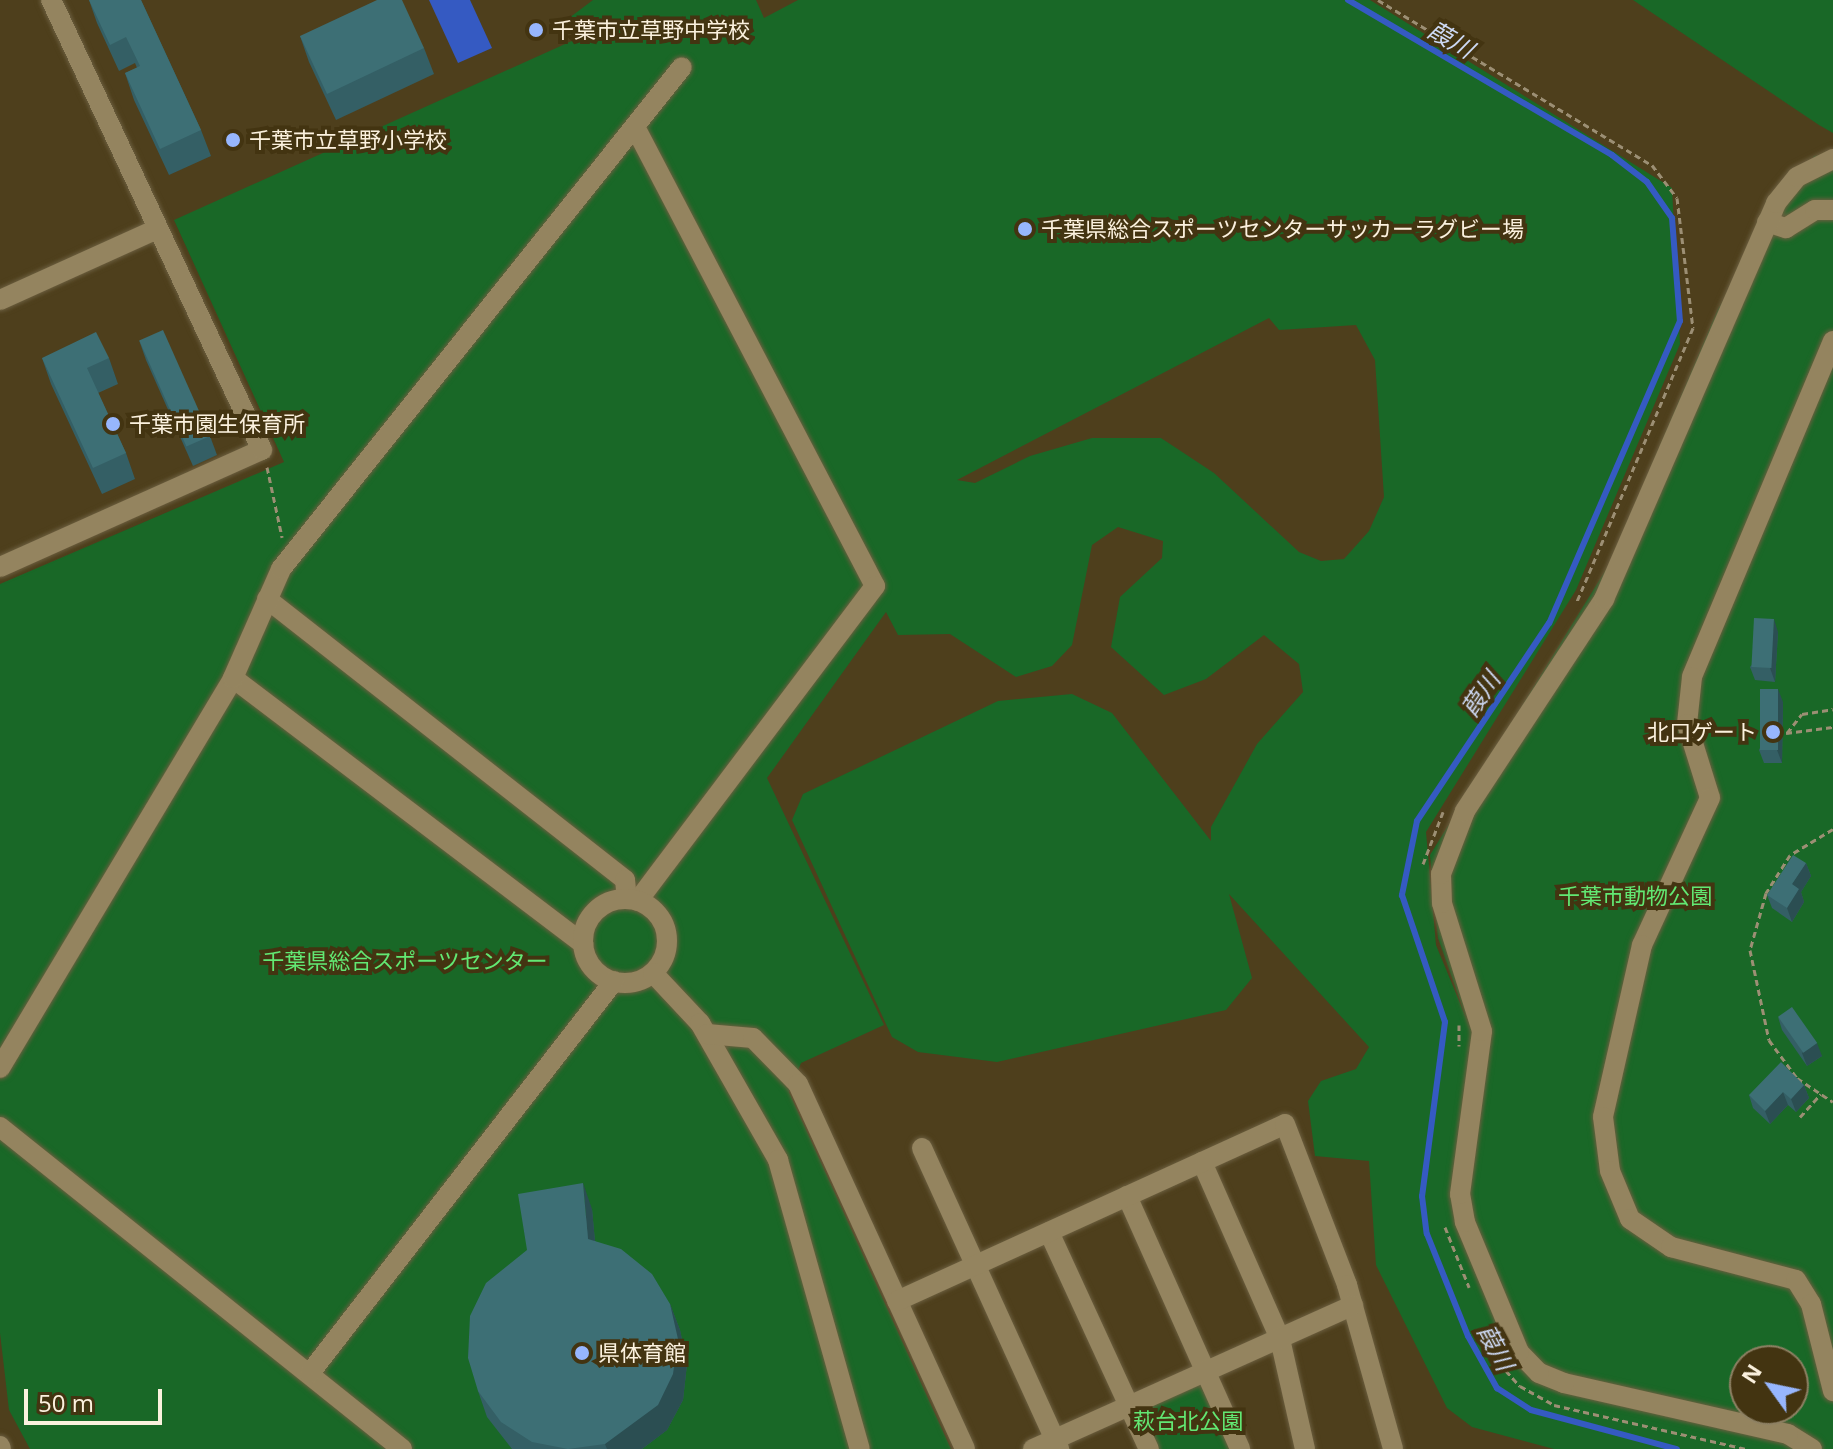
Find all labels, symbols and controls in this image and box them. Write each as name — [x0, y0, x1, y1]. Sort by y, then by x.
water label: 葭川 — [1423, 15, 1479, 63]
place label: 千葉市立草野中学校 — [552, 17, 750, 43]
marker: 千葉市立草野中学校 — [527, 21, 545, 39]
place label: 千葉市立草野小学校 — [249, 127, 447, 153]
marker: 千葉市立草野小学校 — [224, 131, 242, 149]
place label: 千葉県総合スポーツセンターサッカーラグビー場 — [1041, 216, 1525, 242]
marker: 千葉県総合スポーツセンターサッカーラグビー場 — [1016, 220, 1034, 238]
place label: 千葉市園生保育所 — [129, 411, 305, 437]
marker: 千葉市園生保育所 — [104, 415, 122, 433]
water label: 葭川 — [1455, 666, 1505, 722]
place label: 北口ゲート — [1647, 719, 1757, 745]
marker: 北口ゲート — [1764, 723, 1782, 741]
park label: 千葉市動物公園 — [1558, 883, 1712, 909]
park label: 千葉県総合スポーツセンター — [262, 948, 548, 974]
water label: 葭川 — [1472, 1319, 1520, 1375]
place label: 県体育館 — [598, 1340, 686, 1366]
marker: 県体育館 — [573, 1344, 591, 1362]
north arrow — [1729, 1345, 1809, 1425]
text: N — [1733, 1357, 1768, 1389]
scale bar — [28, 1373, 166, 1423]
text: 50 m — [38, 1386, 94, 1419]
park label: 萩台北公園 — [1133, 1408, 1243, 1434]

